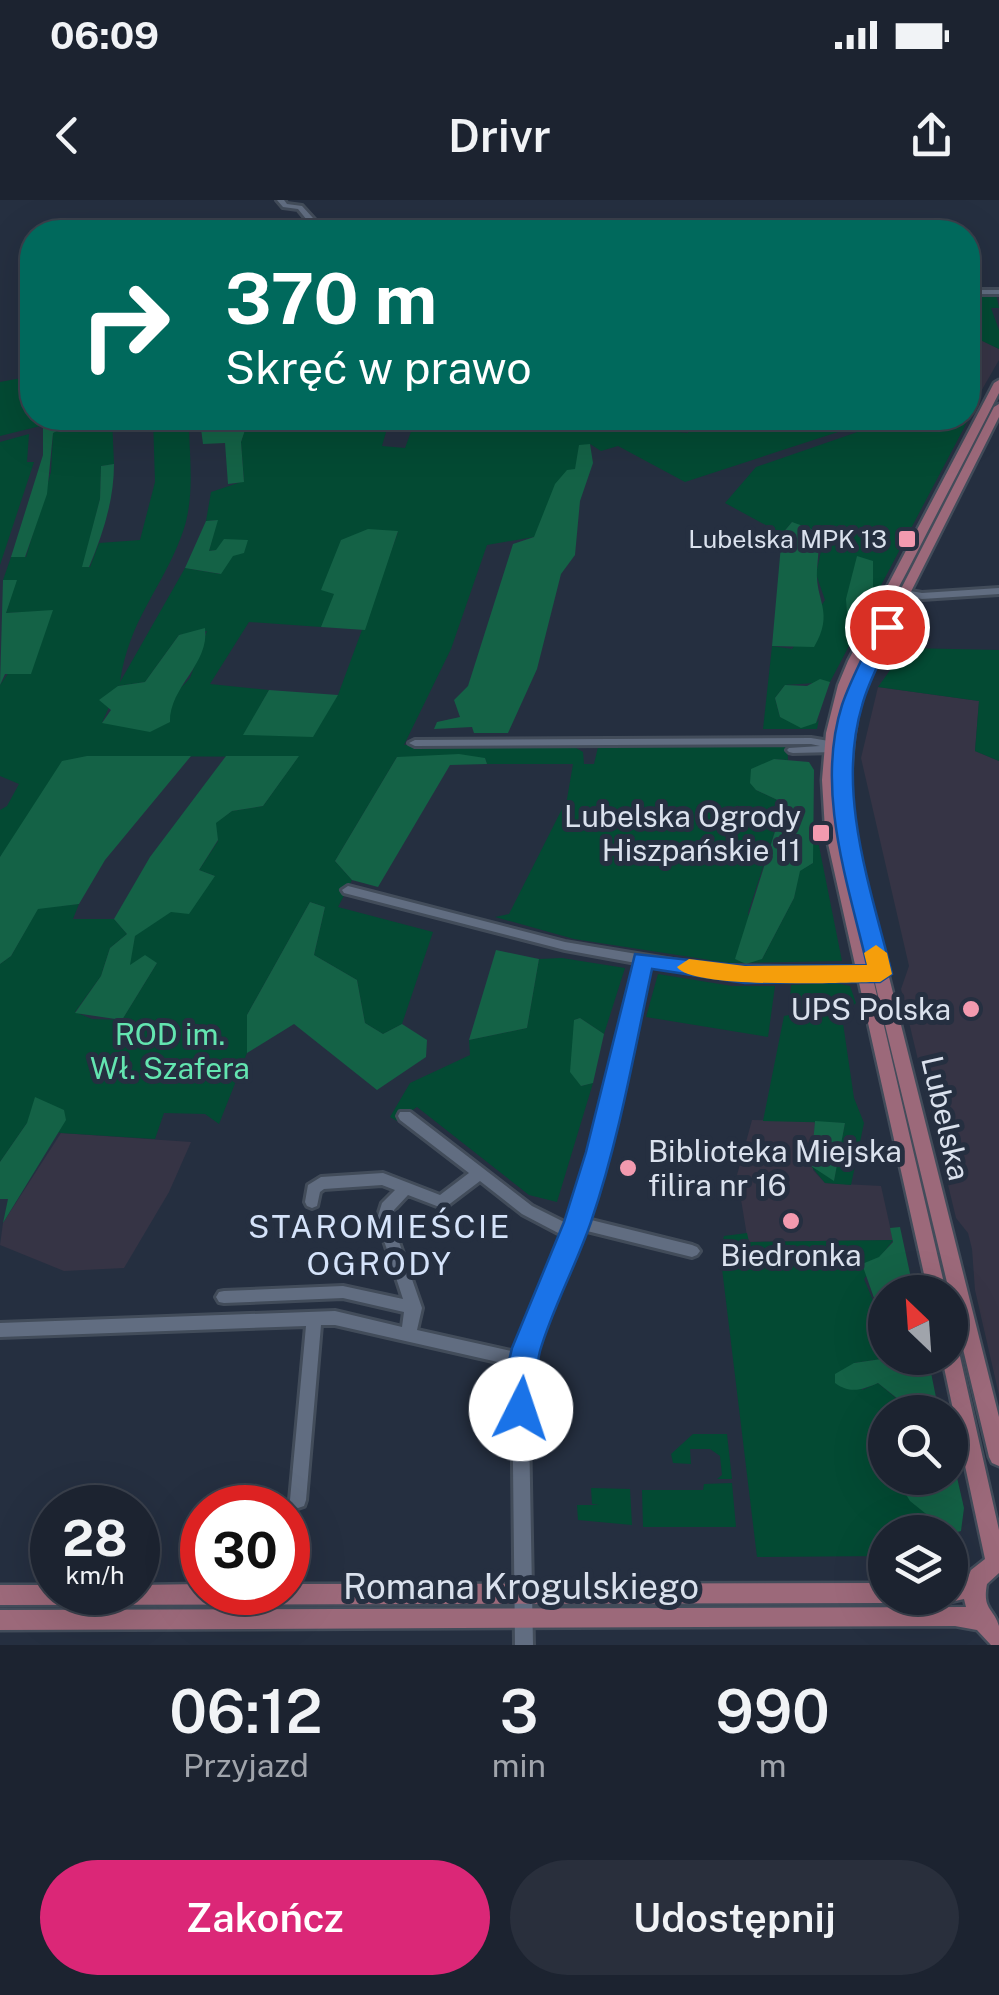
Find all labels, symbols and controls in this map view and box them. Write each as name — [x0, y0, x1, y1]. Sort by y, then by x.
text: 06:09 — [50, 13, 159, 58]
icon: back — [40, 108, 95, 163]
icon: share — [904, 108, 959, 163]
text: Drivr — [448, 109, 551, 162]
text: 370 m — [225, 257, 437, 340]
icon: right — [60, 260, 190, 390]
text: Skręć w prawo — [225, 341, 532, 394]
place label: Lubelska MPK 13 — [688, 524, 887, 554]
marker: Lubelska MPK 13 — [896, 528, 918, 550]
pin — [845, 585, 930, 670]
icon: arrive — [860, 600, 915, 655]
place label: Lubelska Ogrody Hiszpańskie 11 — [564, 798, 801, 868]
marker: Lubelska Ogrody Hiszpańskie 11 — [810, 822, 832, 844]
place label: UPS Polska — [790, 991, 951, 1027]
marker: UPS Polska — [960, 998, 982, 1020]
park label: ROD im. Wł. Szafera — [90, 1016, 250, 1086]
street label: Lubelska — [914, 1052, 978, 1184]
place label: Biblioteka Miejska filira nr 16 — [648, 1133, 902, 1203]
marker: Biblioteka Miejska filira nr 16 — [617, 1157, 639, 1179]
district label: STAROMIEŚCIE OGRODY — [248, 1207, 512, 1282]
marker: Biedronka — [780, 1210, 802, 1232]
place label: Biedronka — [720, 1237, 862, 1273]
north arrow — [868, 1275, 968, 1375]
map controls — [868, 1275, 968, 1615]
position arrow — [469, 1357, 573, 1461]
button: search — [868, 1395, 968, 1495]
speed limit sign: 30 — [180, 1485, 310, 1615]
text: 28 — [62, 1508, 128, 1567]
button: layers — [868, 1515, 968, 1615]
text: km/h — [66, 1560, 124, 1590]
street label: Romana Krogulskiego — [343, 1566, 699, 1607]
text: 06:12 — [169, 1676, 322, 1747]
text: 3 — [499, 1676, 538, 1747]
text: 990 — [715, 1676, 830, 1747]
text: Przyjazd — [183, 1747, 309, 1784]
text: min — [492, 1747, 546, 1784]
text: m — [759, 1747, 786, 1784]
button: Zakończ — [40, 1860, 490, 1975]
button: Udostępnij — [510, 1860, 959, 1975]

